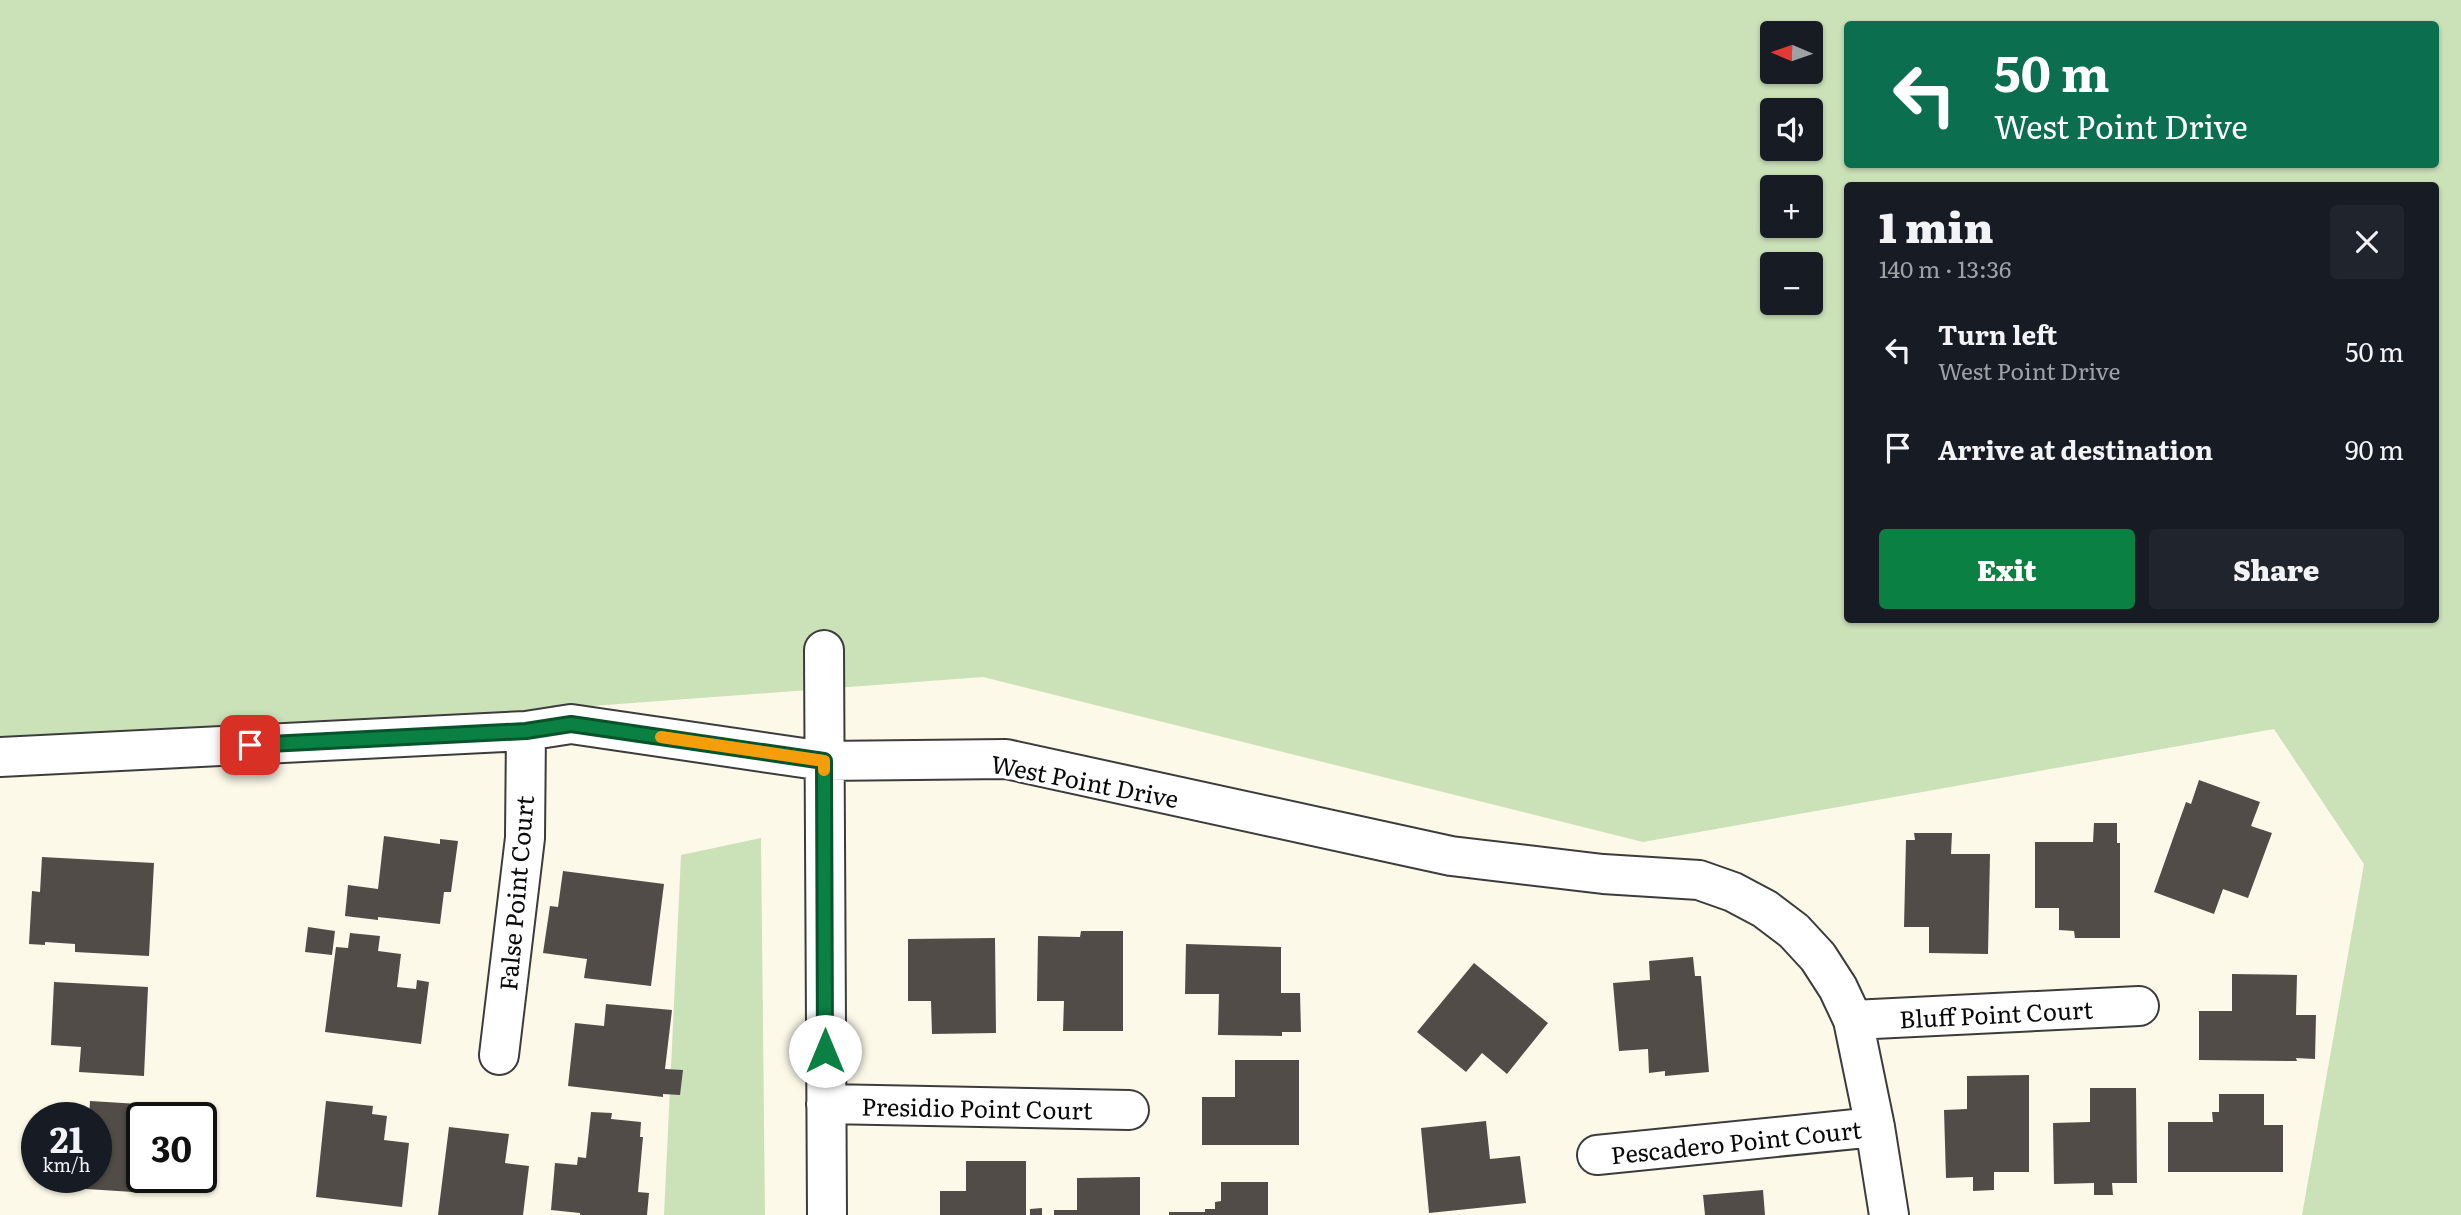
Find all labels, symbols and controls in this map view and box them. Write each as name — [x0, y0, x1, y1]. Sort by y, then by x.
north arrow — [1760, 21, 1824, 84]
map controls — [1760, 21, 1823, 315]
text: 50 m — [1994, 34, 2110, 107]
icon: left — [1879, 49, 1970, 140]
button: sound — [1760, 98, 1823, 161]
text: West Point Drive — [1994, 101, 2248, 149]
button: + — [1760, 175, 1823, 238]
text: 1 min — [1879, 194, 1994, 256]
button: close — [2330, 205, 2404, 279]
text: 140 m · 13:36 — [1879, 251, 2011, 285]
button: − — [1760, 252, 1823, 315]
text: Turn left — [1938, 314, 2057, 353]
icon: left — [1879, 331, 1917, 369]
text: 50 m — [2345, 331, 2404, 370]
text: West Point Drive — [1938, 353, 2121, 387]
icon: arrive — [1879, 429, 1917, 467]
text: Arrive at destination — [1938, 429, 2213, 468]
text: 90 m — [2345, 429, 2404, 468]
button: Exit — [1879, 529, 2135, 609]
button: Share — [2149, 529, 2404, 609]
pin — [220, 715, 280, 775]
icon: arrive — [231, 726, 269, 764]
street label: West Point Drive — [988, 745, 1182, 815]
street label: False Point Court — [489, 794, 541, 992]
street label: Bluff Point Court — [1898, 990, 2094, 1036]
position arrow — [788, 1014, 862, 1088]
street label: Presidio Point Court — [861, 1087, 1093, 1127]
speed limit sign: 30 — [126, 1102, 217, 1193]
street label: Pescadero Point Court — [1609, 1110, 1863, 1172]
text: 21 — [50, 1112, 83, 1164]
text: km/h — [43, 1151, 90, 1178]

